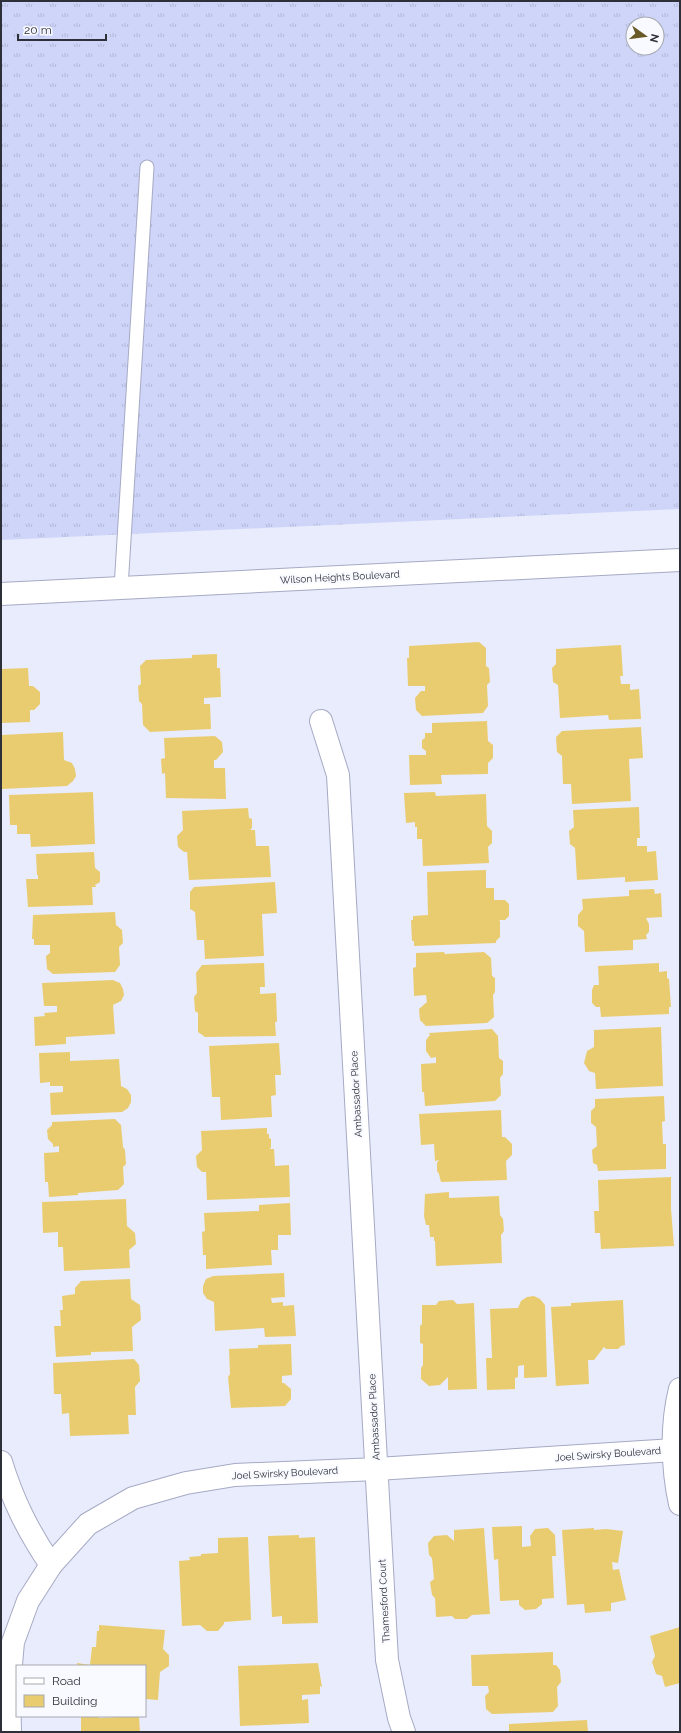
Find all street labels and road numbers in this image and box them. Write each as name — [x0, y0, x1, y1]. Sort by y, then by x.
street label: Wilson Heights Boulevard — [280, 568, 400, 586]
street label: Ambassador Place — [348, 1050, 364, 1137]
street label: Ambassador Place — [366, 1373, 382, 1460]
street label: Joel Swirsky Boulevard — [555, 1445, 661, 1463]
street label: Joel Swirsky Boulevard — [232, 1465, 338, 1481]
street label: Thamesford Court — [376, 1558, 392, 1643]

